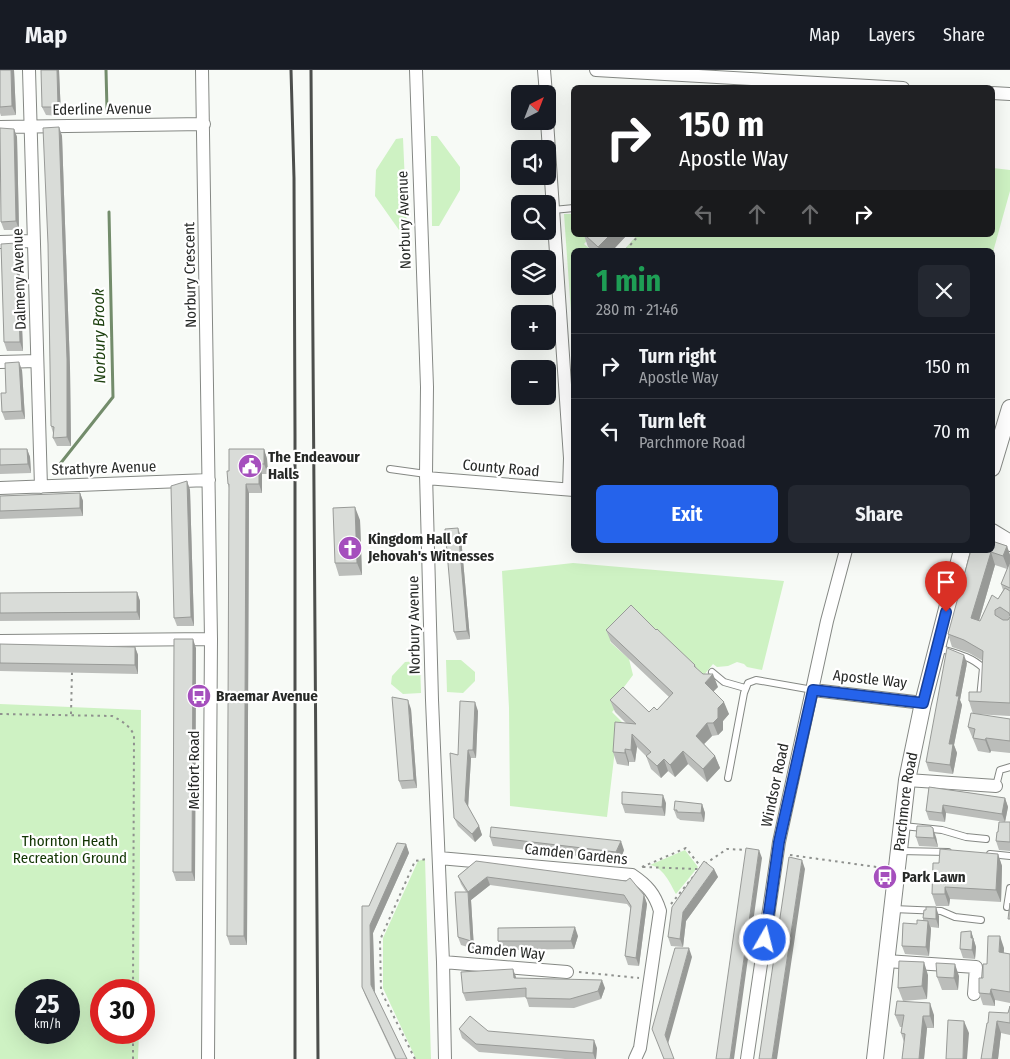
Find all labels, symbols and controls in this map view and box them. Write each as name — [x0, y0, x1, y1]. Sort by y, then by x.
text: Map — [25, 21, 67, 49]
text: Map — [809, 24, 840, 46]
text: Layers — [868, 24, 915, 46]
text: Share — [943, 24, 985, 46]
north arrow — [511, 85, 556, 130]
map controls — [511, 85, 556, 405]
street label: Ederline Avenue — [52, 99, 152, 119]
text: 150 m — [679, 103, 764, 145]
icon: right — [596, 105, 661, 170]
button: sound — [511, 140, 556, 185]
text: Apostle Way — [679, 145, 788, 172]
street label: Norbury Avenue — [393, 170, 415, 270]
button: search — [511, 195, 556, 240]
icon: left — [690, 200, 718, 228]
icon: ahead — [743, 200, 771, 228]
icon: ahead — [796, 200, 824, 228]
icon: right — [849, 200, 877, 228]
street label: Norbury Crescent — [180, 222, 200, 328]
street label: Dalmeny Avenue — [8, 228, 30, 330]
button: layers — [511, 250, 556, 295]
text: 1 min — [596, 263, 661, 299]
button: close — [918, 265, 970, 317]
water label: Norbury Brook — [89, 288, 109, 384]
text: 280 m · 21:46 — [596, 300, 678, 319]
button: + — [511, 305, 556, 350]
text: Turn right — [639, 345, 716, 368]
icon: right — [596, 352, 624, 380]
text: 150 m — [925, 355, 970, 378]
button: − — [511, 360, 556, 405]
text: Apostle Way — [639, 368, 718, 387]
text: Turn left — [639, 410, 706, 433]
icon: left — [596, 417, 624, 445]
text: 70 m — [934, 420, 970, 443]
text: Parchmore Road — [639, 433, 745, 452]
place label: The Endeavour Halls — [268, 448, 360, 483]
public building icon: The Endeavour Halls — [237, 453, 263, 479]
street label: County Road — [462, 456, 540, 480]
street label: Strathyre Avenue — [51, 457, 157, 479]
button: Exit — [596, 485, 778, 543]
button: Share — [788, 485, 970, 543]
place label: Kingdom Hall of Jehovah's Witnesses — [367, 530, 494, 565]
church icon: Kingdom Hall of Jehovah's Witnesses — [337, 535, 363, 561]
pin — [925, 561, 967, 612]
icon: arrive — [932, 568, 960, 596]
street label: Norbury Avenue — [404, 576, 424, 674]
street label: Apostle Way — [832, 666, 908, 692]
bus stop icon: Braemar Avenue — [186, 683, 212, 709]
place label: Braemar Avenue — [216, 687, 318, 705]
street label: Melfort Road — [185, 730, 203, 810]
street label: Windsor Road — [757, 741, 793, 829]
street label: Parchmore Road — [890, 751, 922, 852]
park label: Thornton Heath Recreation Ground — [13, 832, 127, 867]
street label: Camden Gardens — [523, 840, 629, 868]
bus stop icon: Park Lawn — [872, 864, 898, 890]
place label: Park Lawn — [902, 868, 966, 886]
position arrow — [738, 913, 790, 965]
street label: Camden Way — [466, 939, 546, 963]
speed limit sign: 30 — [90, 979, 155, 1044]
text: 25 — [36, 990, 59, 1020]
text: km/h — [34, 1017, 61, 1031]

